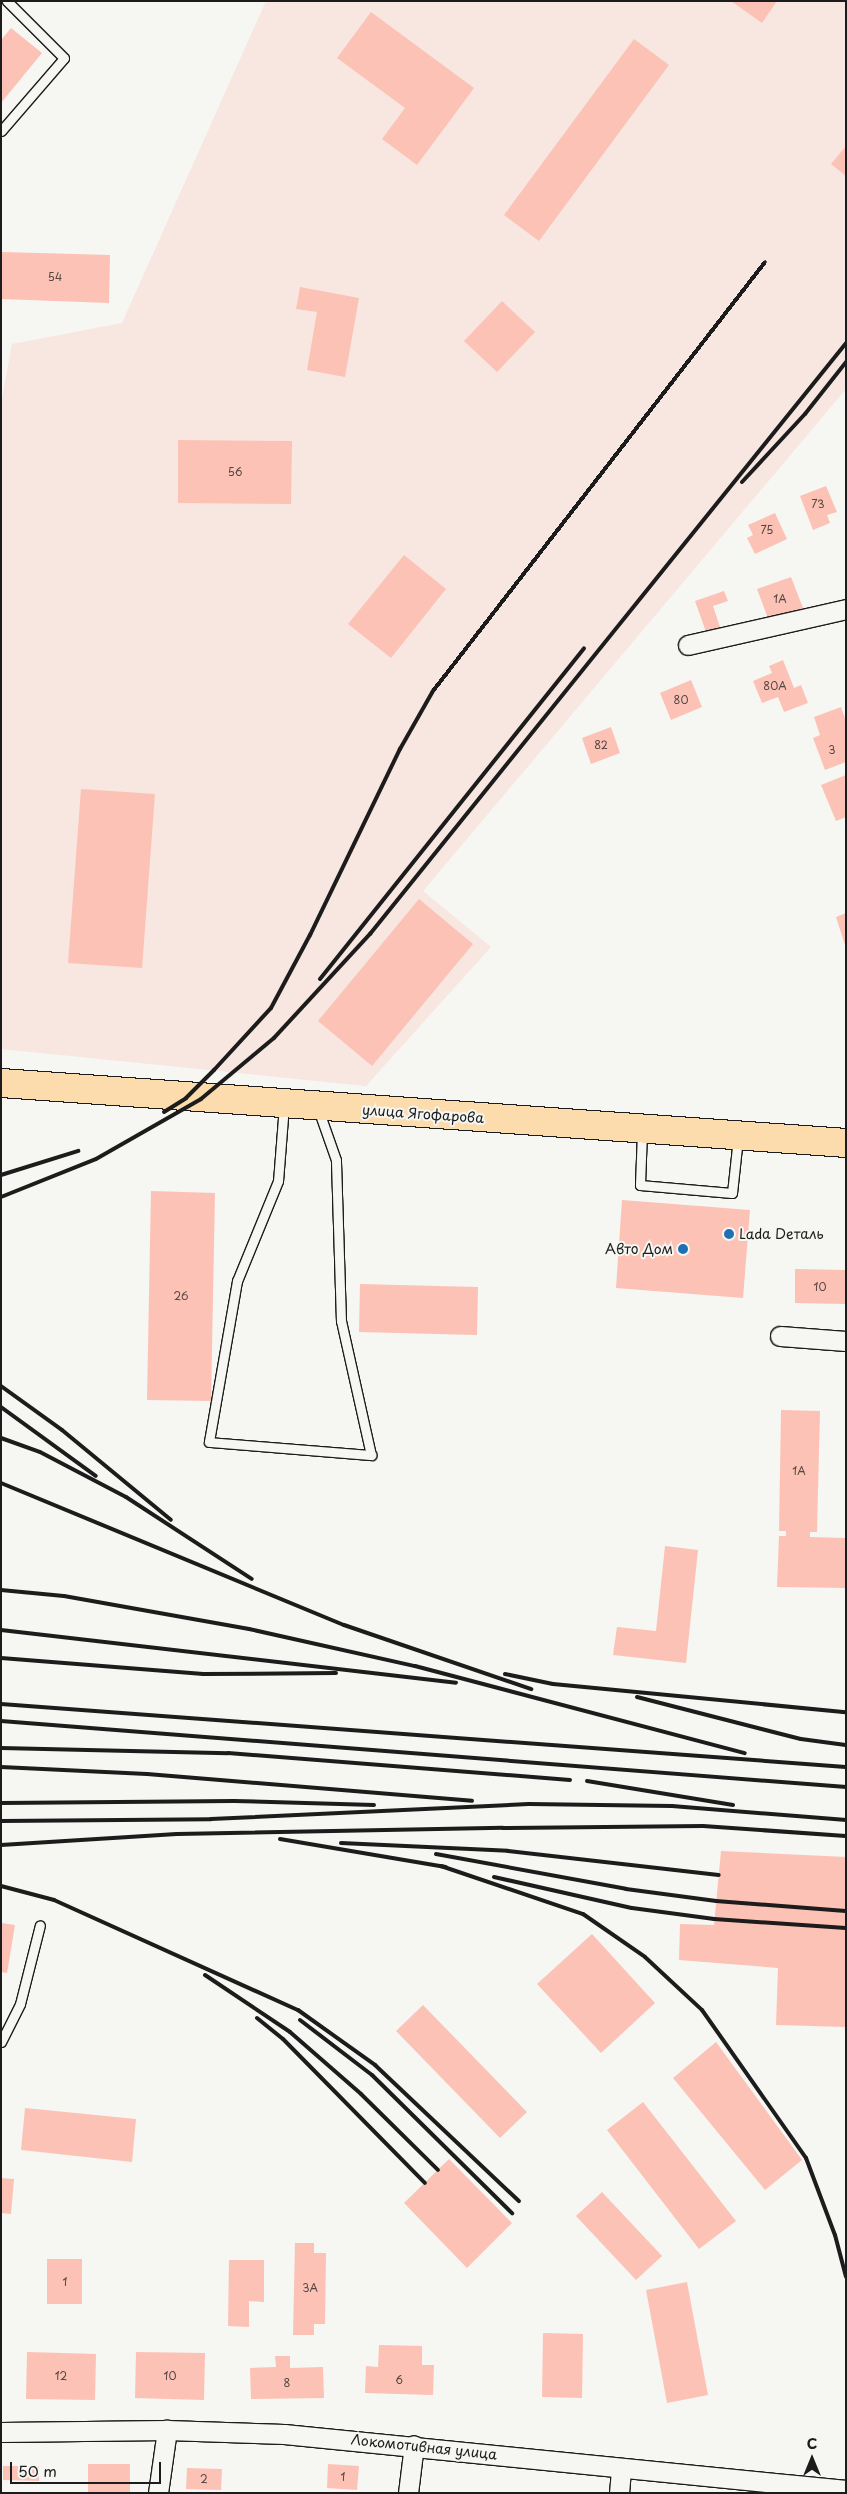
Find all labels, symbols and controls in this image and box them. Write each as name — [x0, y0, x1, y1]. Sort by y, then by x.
house number: 54 — [48, 270, 62, 284]
house number: 56 — [228, 465, 242, 479]
house number: 73 — [811, 497, 825, 511]
house number: 75 — [761, 523, 773, 537]
house number: 1А — [773, 592, 787, 606]
house number: 80А — [763, 679, 787, 693]
house number: 80 — [674, 693, 688, 707]
house number: 82 — [594, 738, 608, 752]
house number: 3 — [828, 743, 836, 757]
street label: улица Ягофарова — [361, 1101, 485, 1127]
place label: Lada Dеталь — [739, 1226, 824, 1242]
marker: Lada Dеталь — [723, 1228, 735, 1240]
place label: Авто Дом — [605, 1241, 673, 1257]
marker: Авто Дом — [677, 1243, 689, 1255]
house number: 10 — [814, 1280, 826, 1294]
house number: 26 — [173, 1289, 189, 1303]
house number: 1А — [792, 1464, 806, 1478]
house number: 1 — [63, 2275, 67, 2289]
house number: 3А — [302, 2281, 318, 2295]
house number: 12 — [55, 2369, 67, 2383]
house number: 10 — [164, 2369, 176, 2383]
house number: 6 — [395, 2373, 403, 2387]
house number: 8 — [284, 2376, 290, 2390]
street label: Локомотивная улица — [350, 2431, 498, 2463]
text: С — [807, 2433, 817, 2454]
north arrow — [787, 2434, 837, 2484]
scale bar — [12, 2452, 164, 2484]
text: 50 m — [18, 2459, 57, 2482]
house number: 1 — [341, 2470, 345, 2484]
house number: 2 — [200, 2472, 208, 2486]

